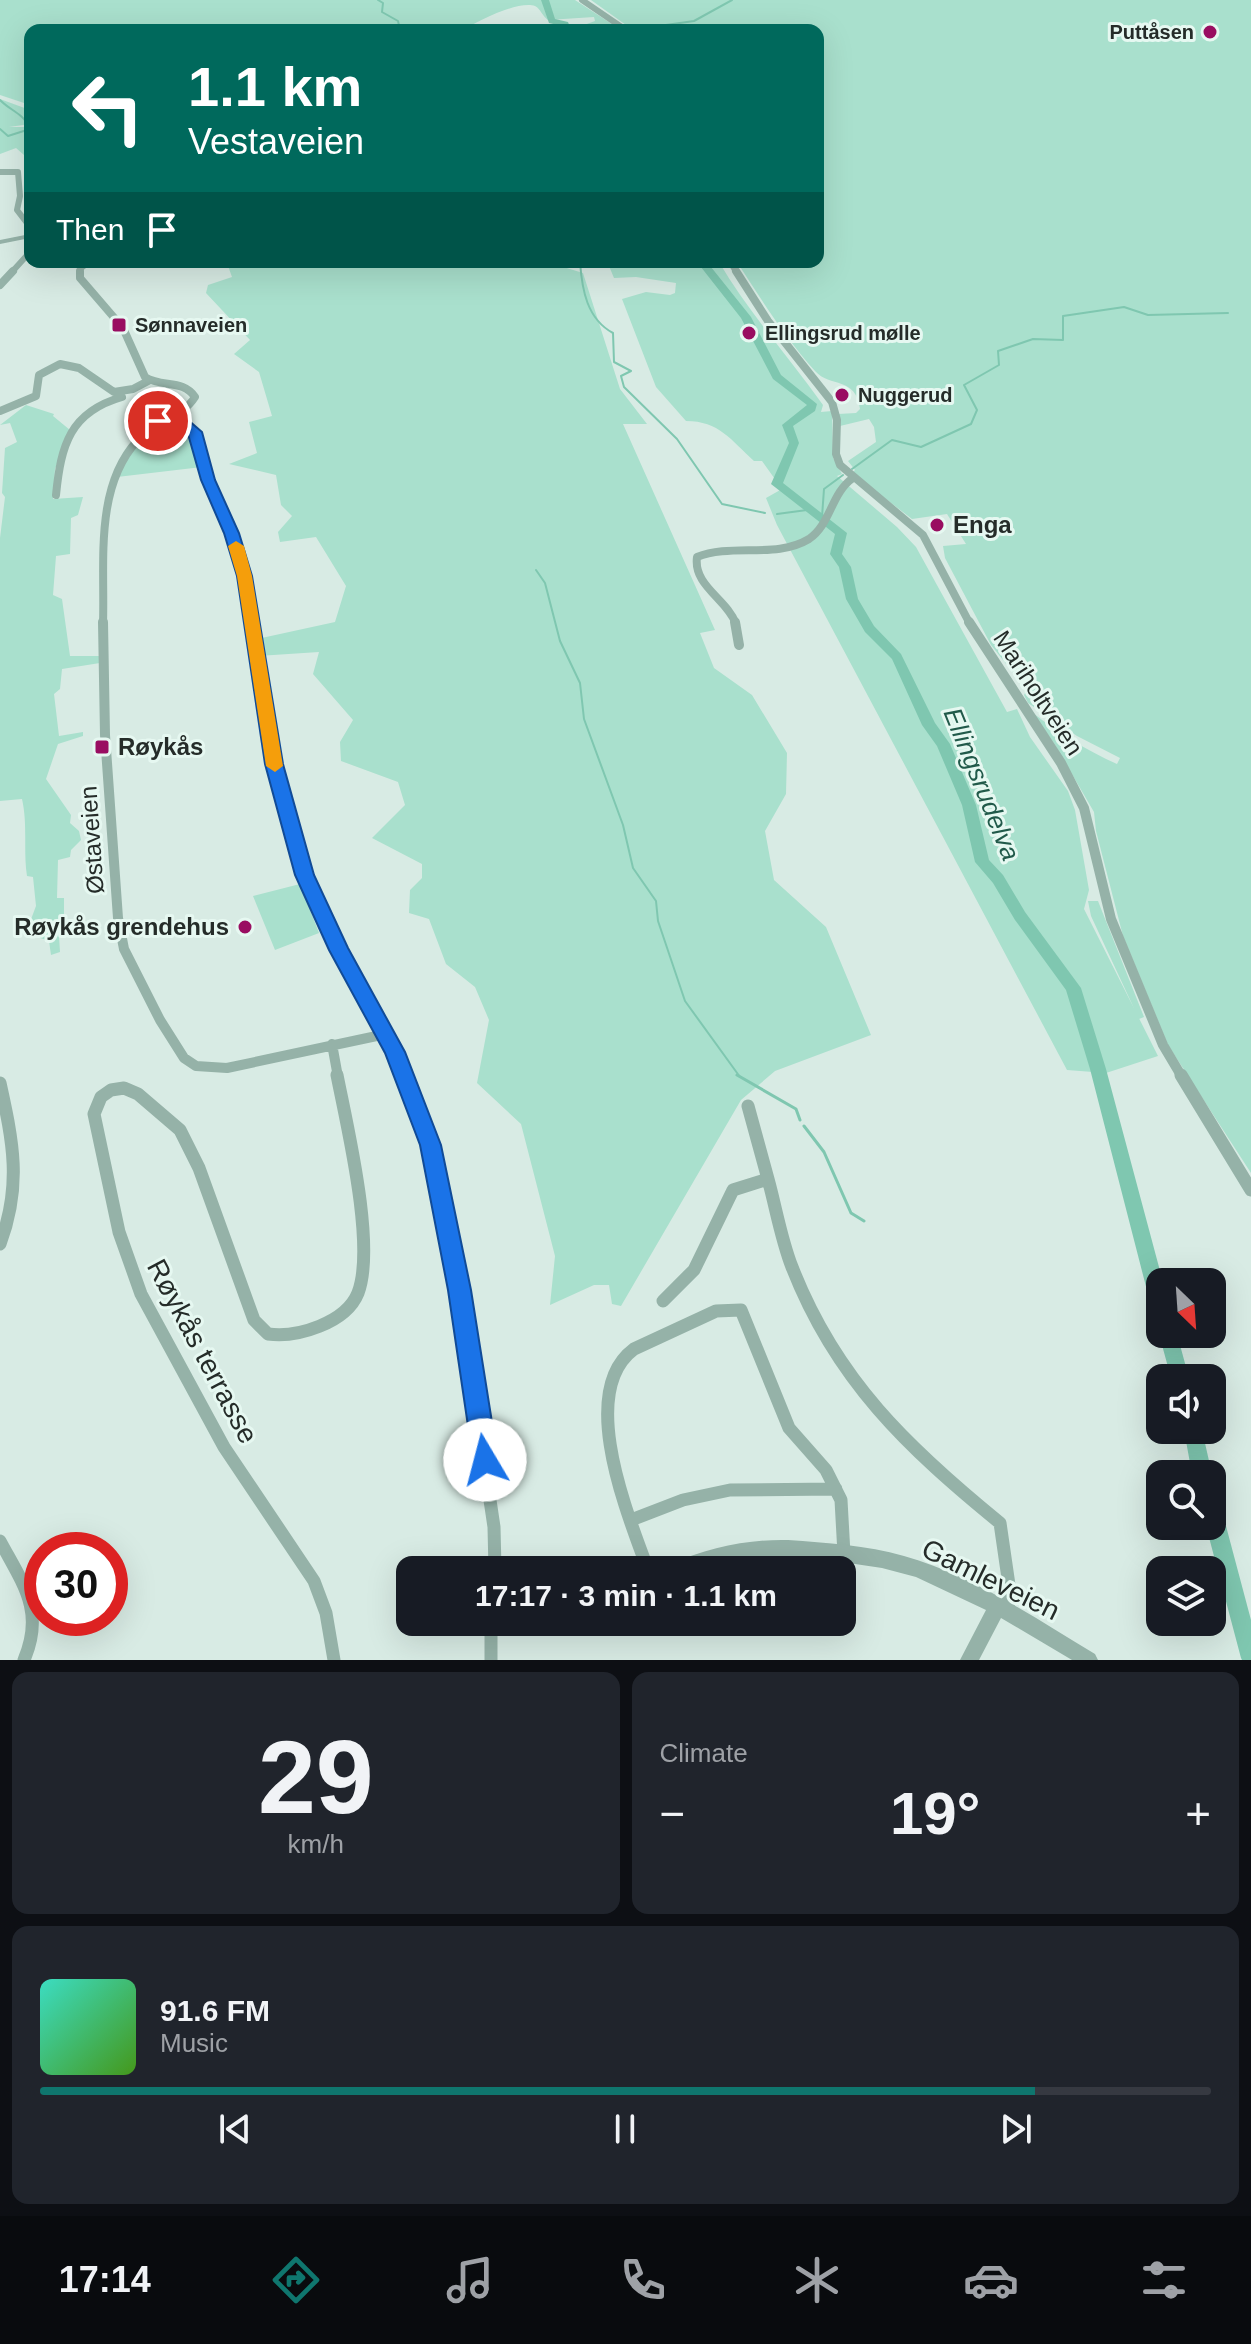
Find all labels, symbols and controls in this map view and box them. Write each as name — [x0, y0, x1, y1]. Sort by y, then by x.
place label: Puttåsen — [1110, 21, 1194, 43]
marker: Puttåsen — [1201, 23, 1219, 41]
text: 1.1 km — [188, 55, 362, 118]
icon: left — [56, 56, 160, 160]
text: Vestaveien — [188, 121, 364, 162]
icon: arrive — [140, 208, 184, 252]
text: Then — [56, 213, 124, 246]
place label: Sønnaveien — [135, 314, 247, 336]
marker: Sønnaveien — [110, 316, 128, 334]
place label: Ellingsrud mølle — [765, 322, 921, 344]
marker: Ellingsrud mølle — [740, 324, 758, 342]
place label: Nuggerud — [858, 384, 952, 406]
marker: Nuggerud — [833, 386, 851, 404]
pin — [124, 387, 192, 455]
icon: arrive — [136, 399, 180, 443]
place label: Enga — [953, 511, 1012, 538]
marker: Enga — [928, 516, 946, 534]
street label: Mariholtveien — [988, 626, 1089, 760]
water label: Ellingsrudelva — [938, 703, 1026, 865]
place label: Røykås — [118, 733, 203, 760]
marker: Røykås — [93, 738, 111, 756]
street label: Østaveien — [74, 785, 109, 895]
place label: Røykås grendehus — [14, 913, 229, 940]
marker: Røykås grendehus — [236, 918, 254, 936]
street label: Røykås terrasse — [141, 1254, 264, 1448]
north arrow — [1146, 1268, 1226, 1348]
map controls — [1146, 1268, 1226, 1636]
button: sound — [1146, 1364, 1226, 1444]
position arrow — [443, 1418, 527, 1502]
button: search — [1146, 1460, 1226, 1540]
speed limit sign: 30 — [24, 1532, 128, 1636]
street label: Gamleveien — [917, 1533, 1065, 1626]
button: layers — [1146, 1556, 1226, 1636]
text: 17:17 · 3 min · 1.1 km — [475, 1579, 777, 1612]
text: 29 — [258, 1719, 374, 1835]
text: Climate — [660, 1738, 748, 1768]
text: 19° — [890, 1780, 981, 1847]
text: − — [660, 1789, 685, 1838]
text: + — [1185, 1789, 1211, 1838]
text: km/h — [288, 1829, 344, 1859]
text: 91.6 FM — [160, 1994, 270, 2027]
text: Music — [160, 2028, 228, 2058]
icon: previous — [213, 2107, 257, 2151]
icon: pause — [603, 2107, 647, 2151]
icon: next — [994, 2107, 1038, 2151]
icon: directions — [268, 2252, 324, 2308]
icon: music — [442, 2252, 498, 2308]
icon: phone — [615, 2252, 671, 2308]
icon: climate — [789, 2252, 845, 2308]
icon: car — [963, 2252, 1019, 2308]
icon: filters — [1136, 2252, 1192, 2308]
text: 17:14 — [59, 2259, 151, 2300]

